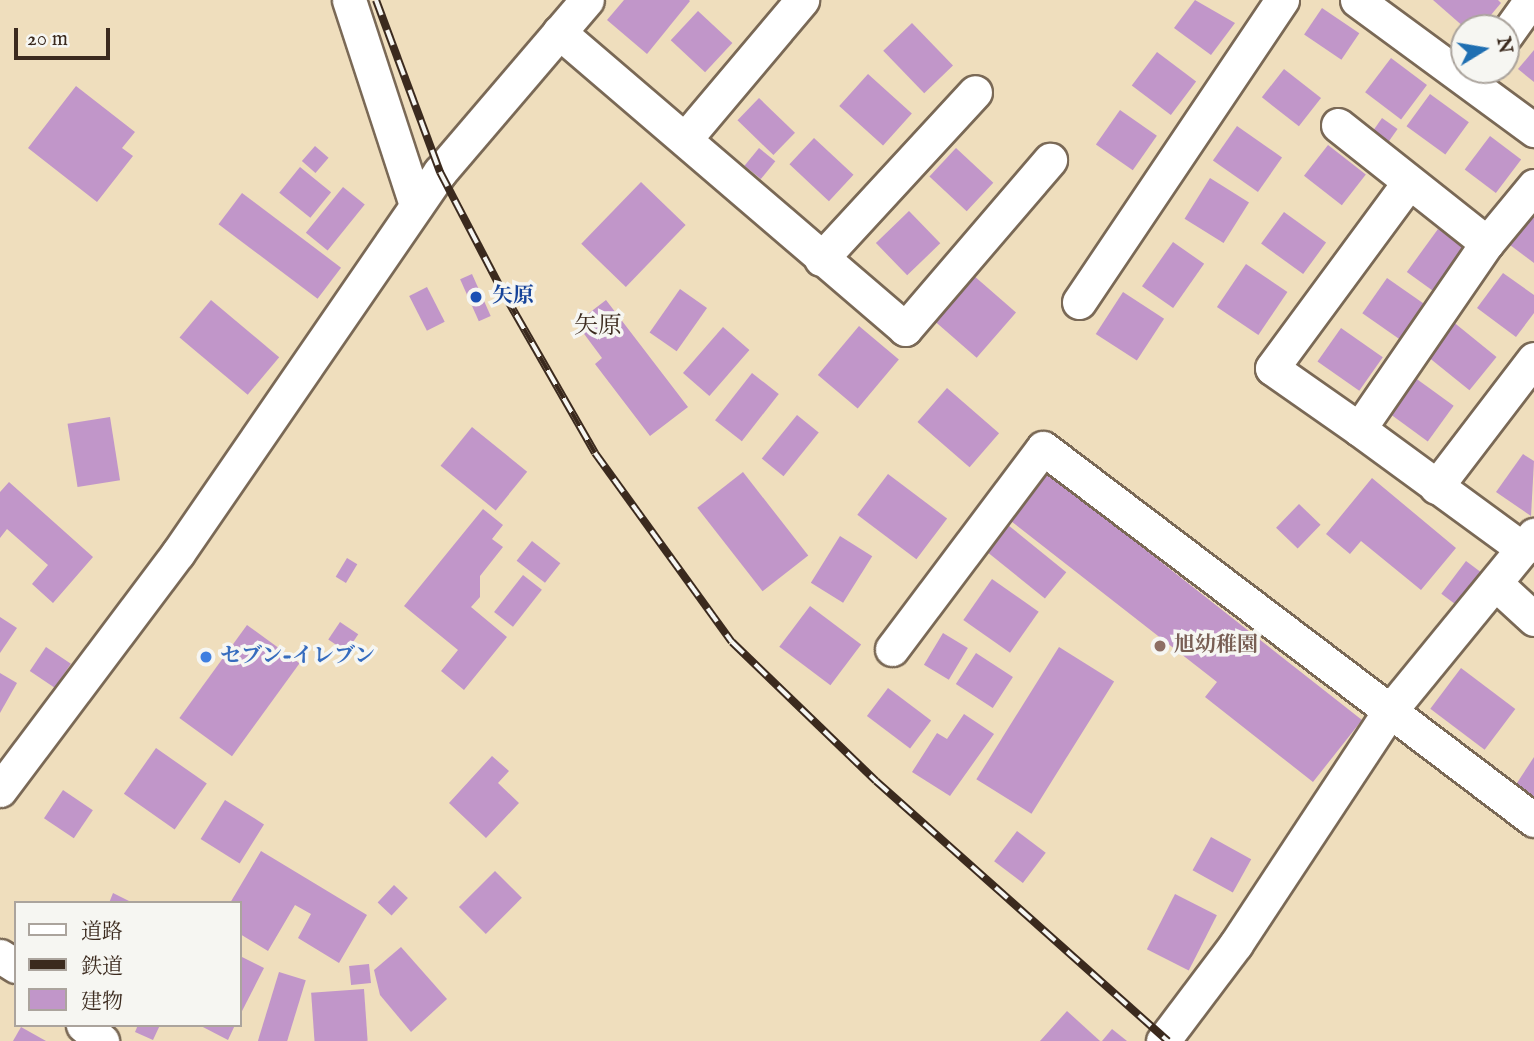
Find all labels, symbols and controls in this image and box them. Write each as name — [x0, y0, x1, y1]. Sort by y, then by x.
scale bar — [18, 14, 114, 58]
north arrow — [1450, 14, 1520, 84]
text: 20 m — [27, 26, 68, 53]
text: N — [1490, 35, 1517, 56]
place label: 矢原 — [492, 284, 534, 310]
marker: 矢原 — [466, 287, 486, 307]
district label: 矢原 — [574, 313, 622, 341]
place label: 旭幼稚園 — [1174, 633, 1258, 659]
marker: 旭幼稚園 — [1152, 638, 1168, 654]
place label: セブン-イレブン — [220, 644, 377, 670]
marker: セブン-イレブン — [198, 649, 214, 665]
legend — [14, 901, 242, 1027]
text: 道路 — [81, 919, 123, 946]
text: 鉄道 — [81, 954, 123, 981]
text: 建物 — [81, 989, 123, 1016]

